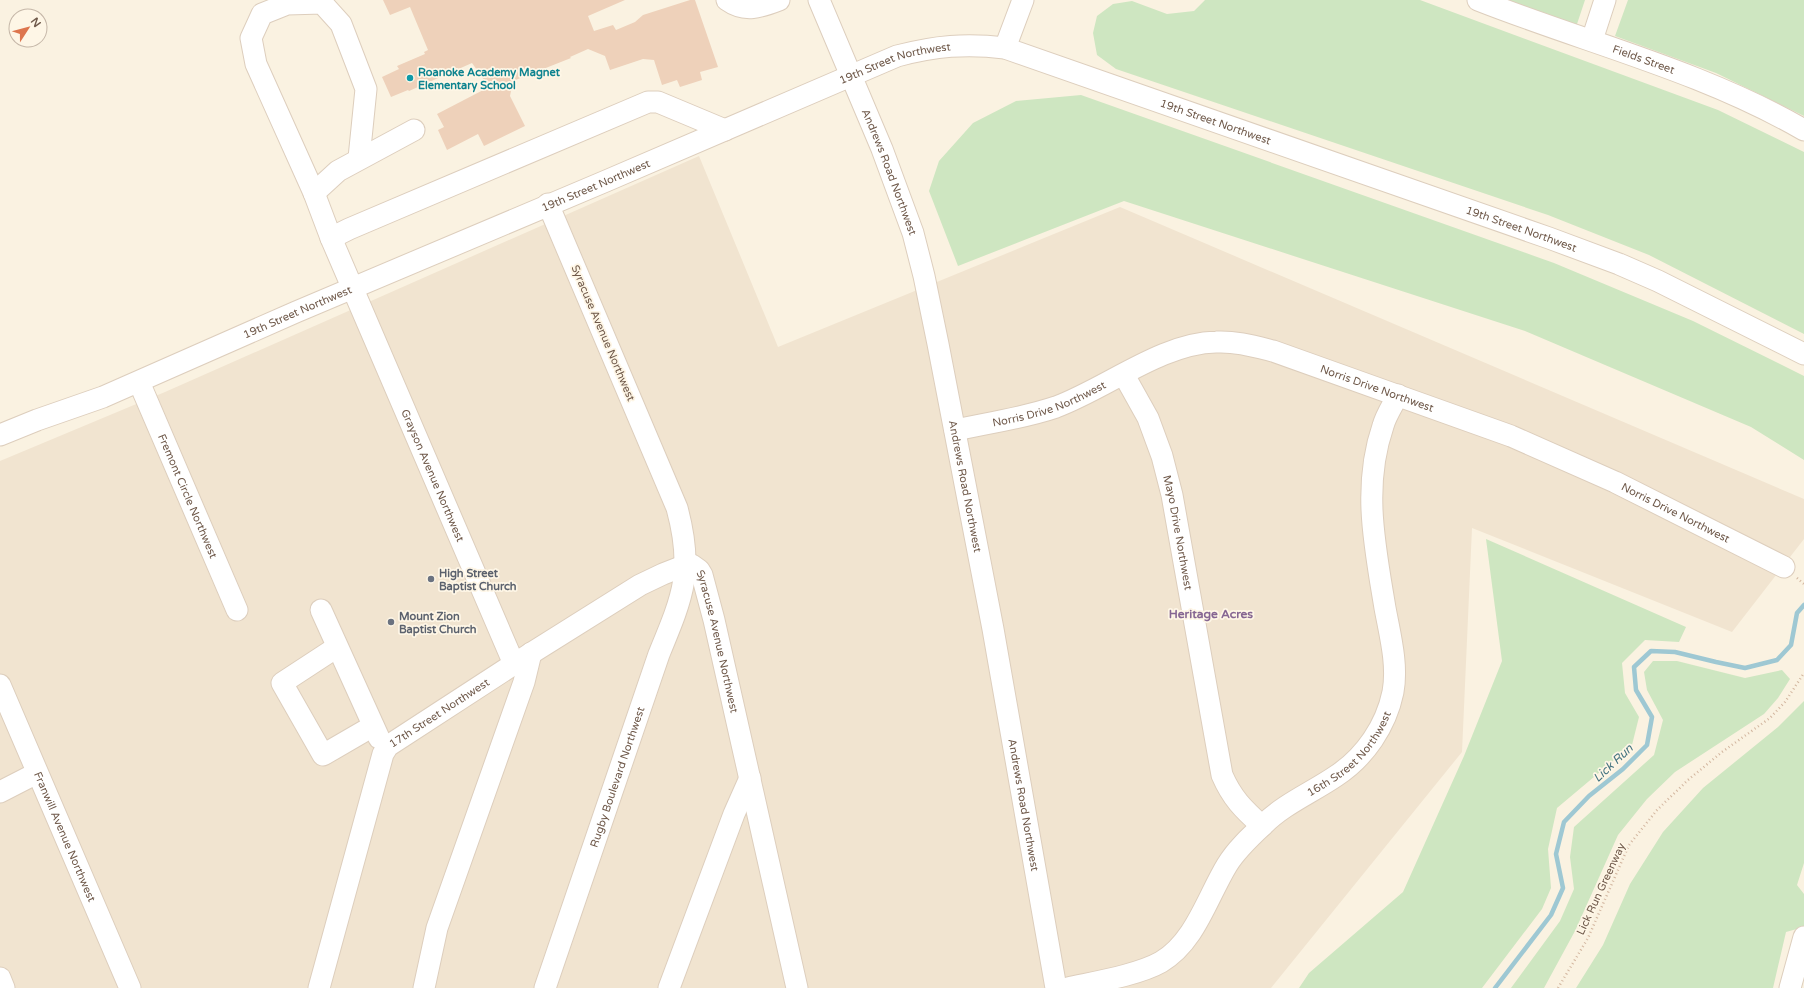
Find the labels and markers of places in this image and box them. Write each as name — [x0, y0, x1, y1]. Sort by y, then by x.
place label: Roanoke Academy Magnet Elementary School — [418, 66, 561, 93]
marker: Roanoke Academy Magnet Elementary School — [405, 73, 415, 83]
place label: High Street Baptist Church — [439, 567, 517, 594]
marker: High Street Baptist Church — [426, 574, 436, 584]
place label: Mount Zion Baptist Church — [399, 610, 477, 637]
marker: Mount Zion Baptist Church — [386, 617, 396, 627]

